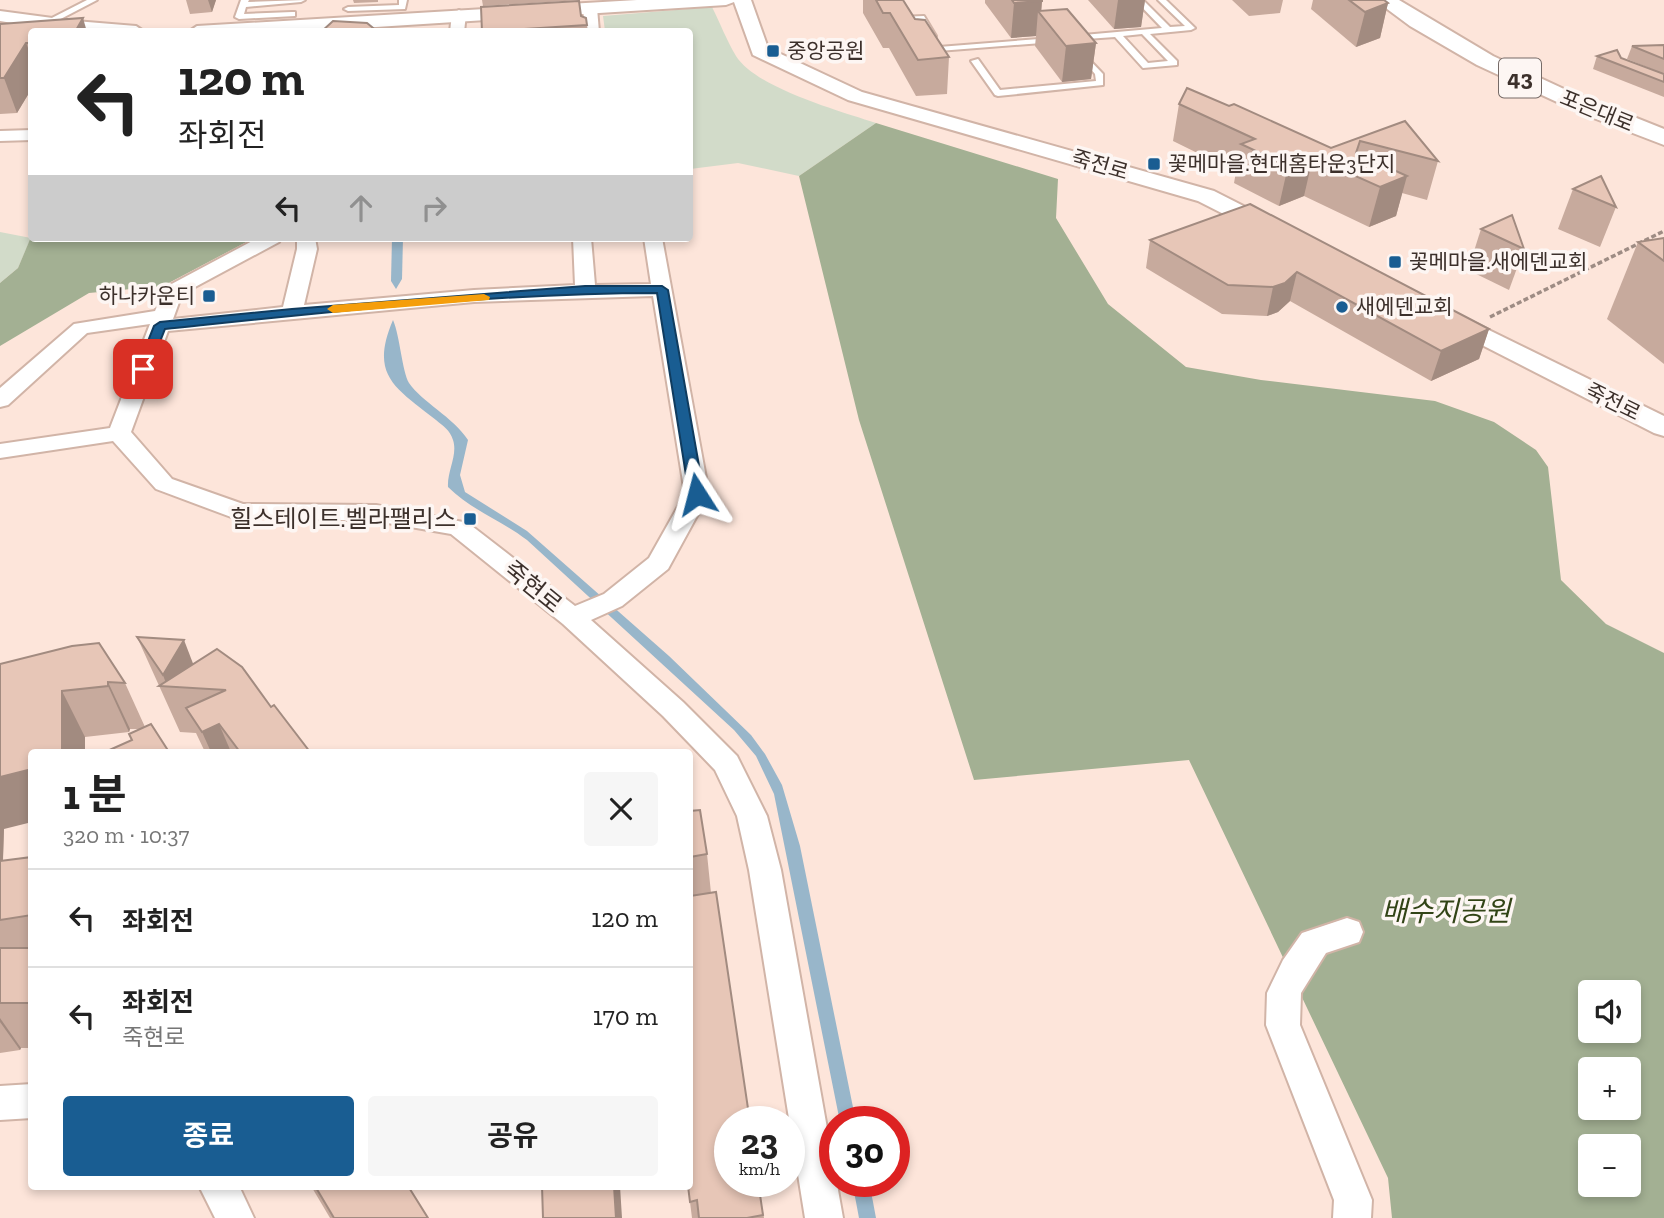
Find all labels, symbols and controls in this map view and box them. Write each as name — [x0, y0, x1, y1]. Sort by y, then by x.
place label: 중앙공원 — [787, 38, 864, 63]
marker: 중앙공원 — [765, 43, 781, 59]
text: 120 m — [178, 49, 304, 108]
icon: left — [63, 56, 154, 147]
road number: 43 — [1499, 58, 1541, 97]
street label: 포은대로 — [1557, 84, 1638, 137]
text: 좌회전 — [178, 116, 266, 154]
street label: 죽전로 — [1069, 145, 1131, 185]
place label: 꽃메마을.현대홈타운3단지 — [1168, 151, 1395, 176]
marker: 꽃메마을.현대홈타운3단지 — [1146, 156, 1162, 172]
icon: left — [269, 189, 307, 227]
icon: ahead — [342, 189, 380, 227]
icon: right — [415, 189, 453, 227]
place label: 꽃메마을.새에덴교회 — [1409, 249, 1587, 274]
marker: 꽃메마을.새에덴교회 — [1387, 254, 1403, 270]
place label: 하나카운티 — [98, 283, 195, 308]
marker: 하나카운티 — [201, 288, 217, 304]
place label: 새에덴교회 — [1356, 294, 1453, 319]
marker: 새에덴교회 — [1334, 299, 1350, 315]
pin — [113, 339, 173, 399]
icon: arrive — [124, 350, 162, 388]
street label: 죽전로 — [1582, 378, 1645, 425]
position arrow — [660, 457, 734, 531]
place label: 힐스테이트.벨라팰리스 — [230, 504, 456, 533]
marker: 힐스테이트.벨라팰리스 — [462, 511, 478, 527]
street label: 죽현로 — [498, 554, 568, 619]
text: 1 분 — [63, 769, 126, 820]
button: close — [584, 772, 658, 846]
text: 320 m · 10:37 — [63, 821, 189, 849]
park label: 배수지공원 — [1382, 895, 1513, 928]
icon: left — [63, 899, 101, 937]
text: 120 m — [591, 902, 658, 934]
text: 좌회전 — [122, 905, 194, 937]
map controls — [1578, 980, 1641, 1197]
button: sound — [1578, 980, 1641, 1043]
text: 좌회전 — [122, 986, 194, 1018]
icon: left — [63, 997, 101, 1035]
text: 170 m — [593, 1000, 658, 1032]
text: 죽현로 — [122, 1023, 185, 1051]
button: + — [1578, 1057, 1641, 1120]
button: 종료 — [63, 1096, 354, 1176]
button: 공유 — [368, 1096, 658, 1176]
speed limit sign: 30 — [819, 1106, 910, 1197]
text: 23 — [741, 1121, 778, 1163]
button: − — [1578, 1134, 1641, 1197]
text: km/h — [739, 1158, 780, 1180]

